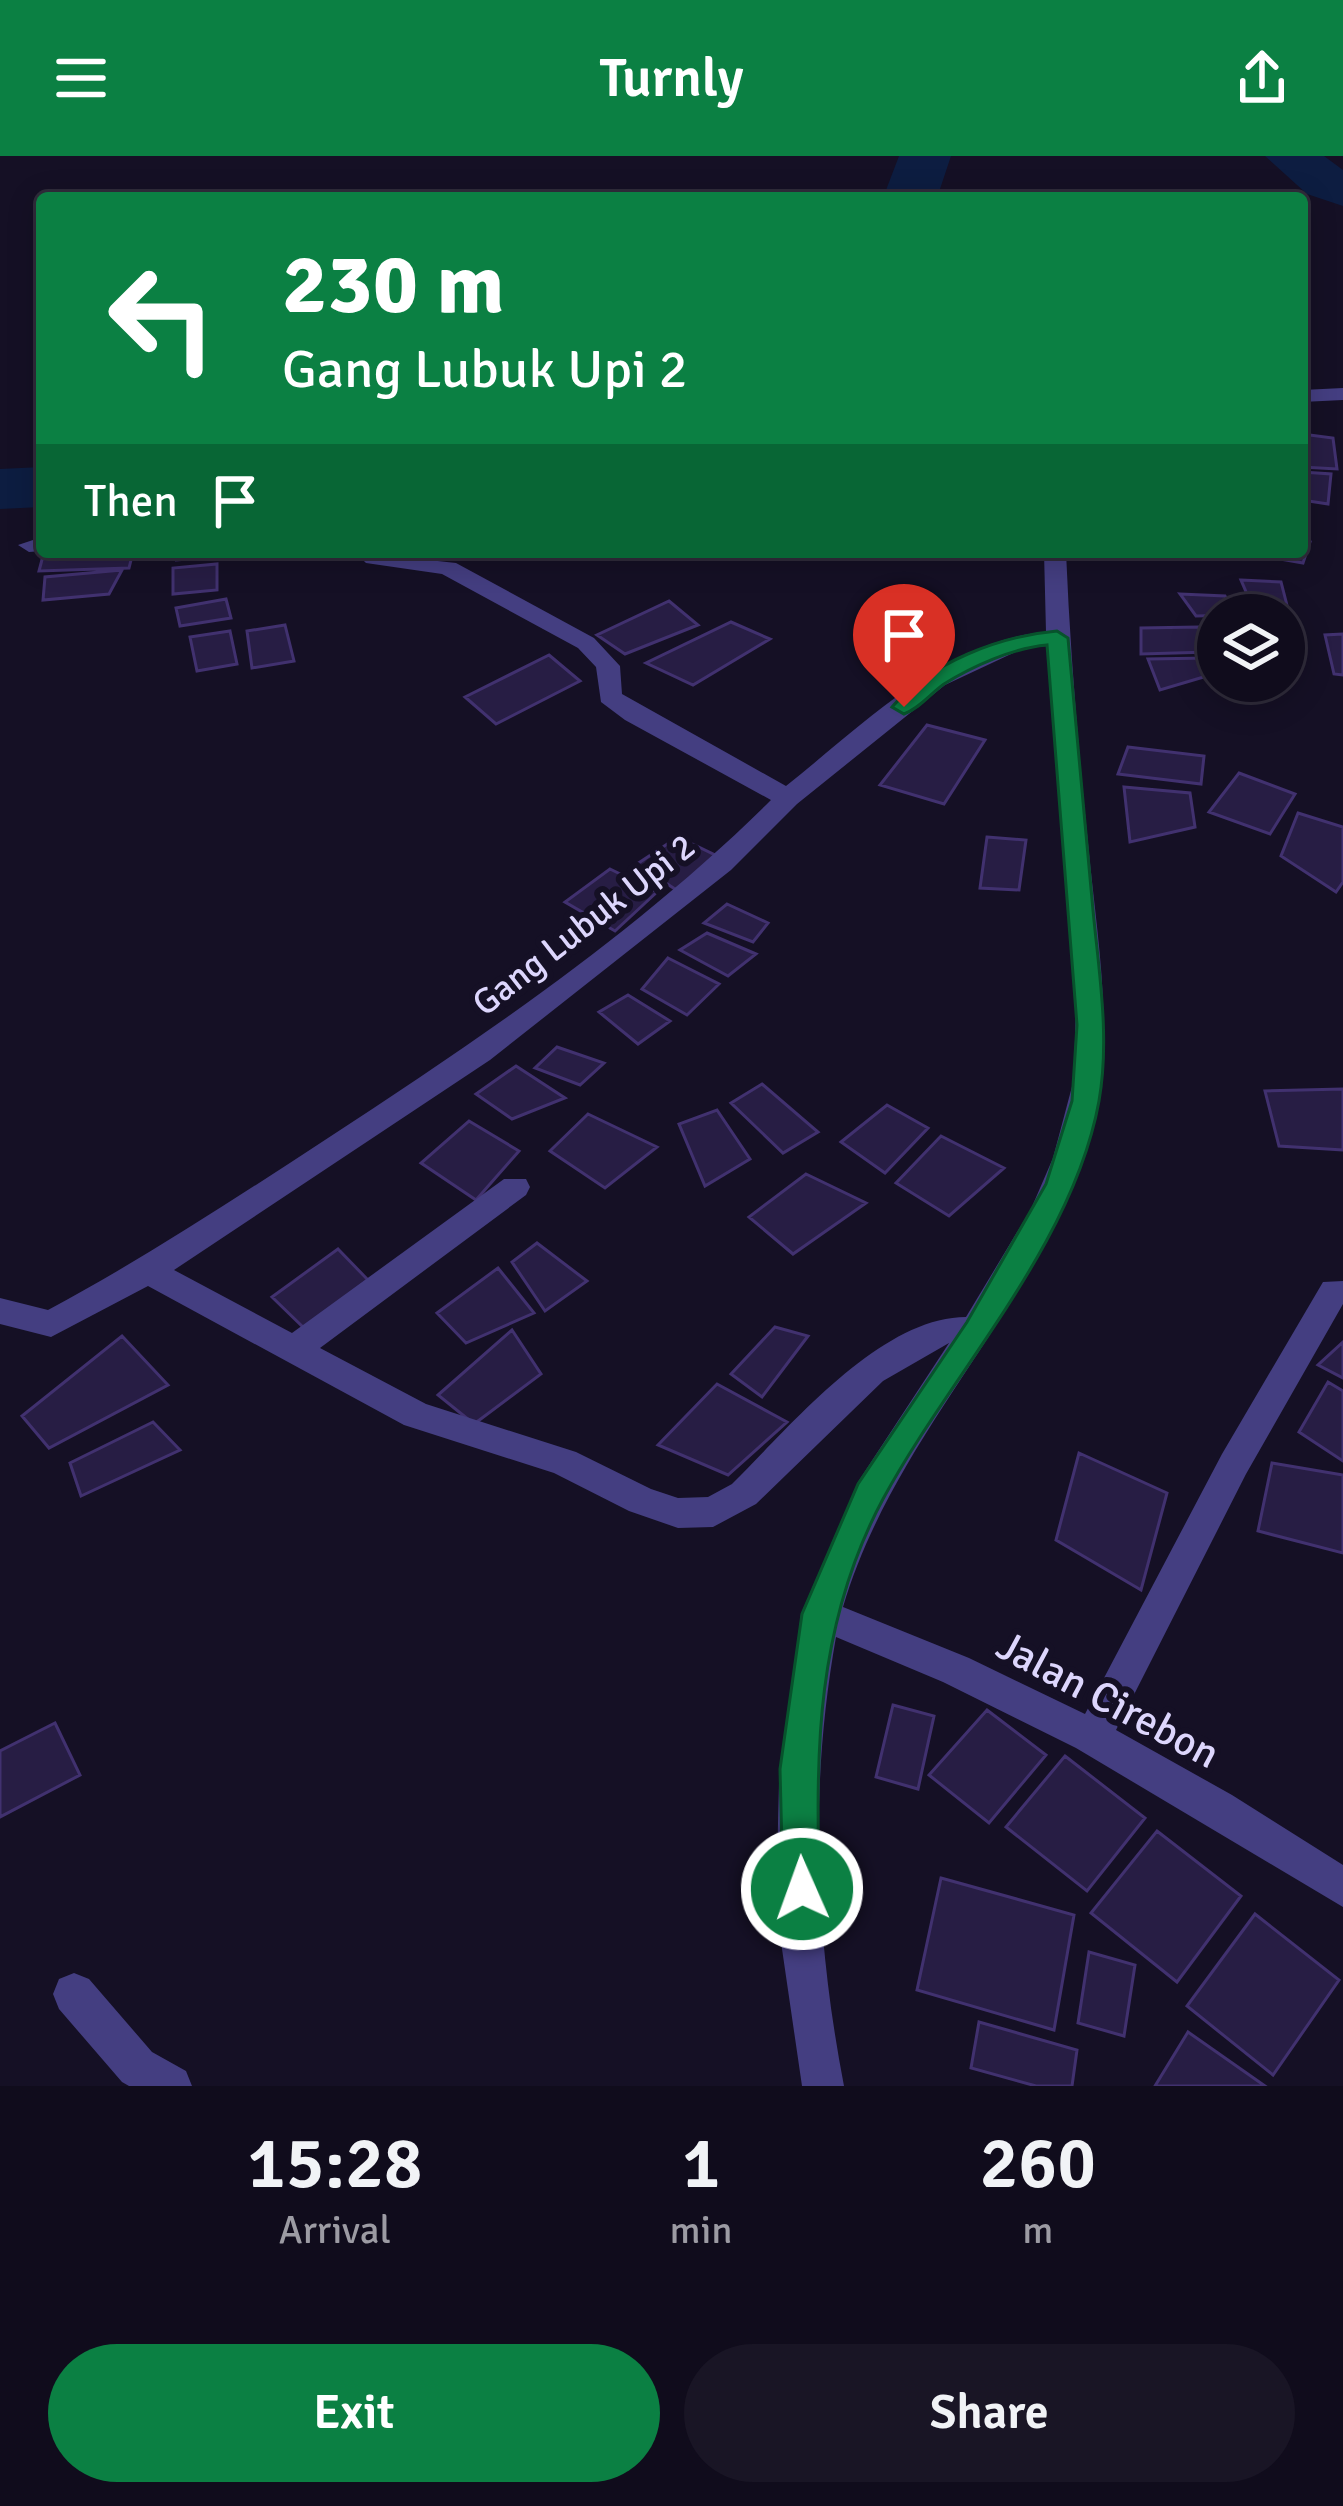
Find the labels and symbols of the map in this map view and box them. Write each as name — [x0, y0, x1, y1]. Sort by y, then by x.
pin — [853, 584, 955, 707]
street label: Gang Lubuk Upi 2 — [464, 824, 704, 1026]
street label: Jalan Cirebon — [988, 1620, 1228, 1780]
position arrow — [739, 1826, 865, 1952]

